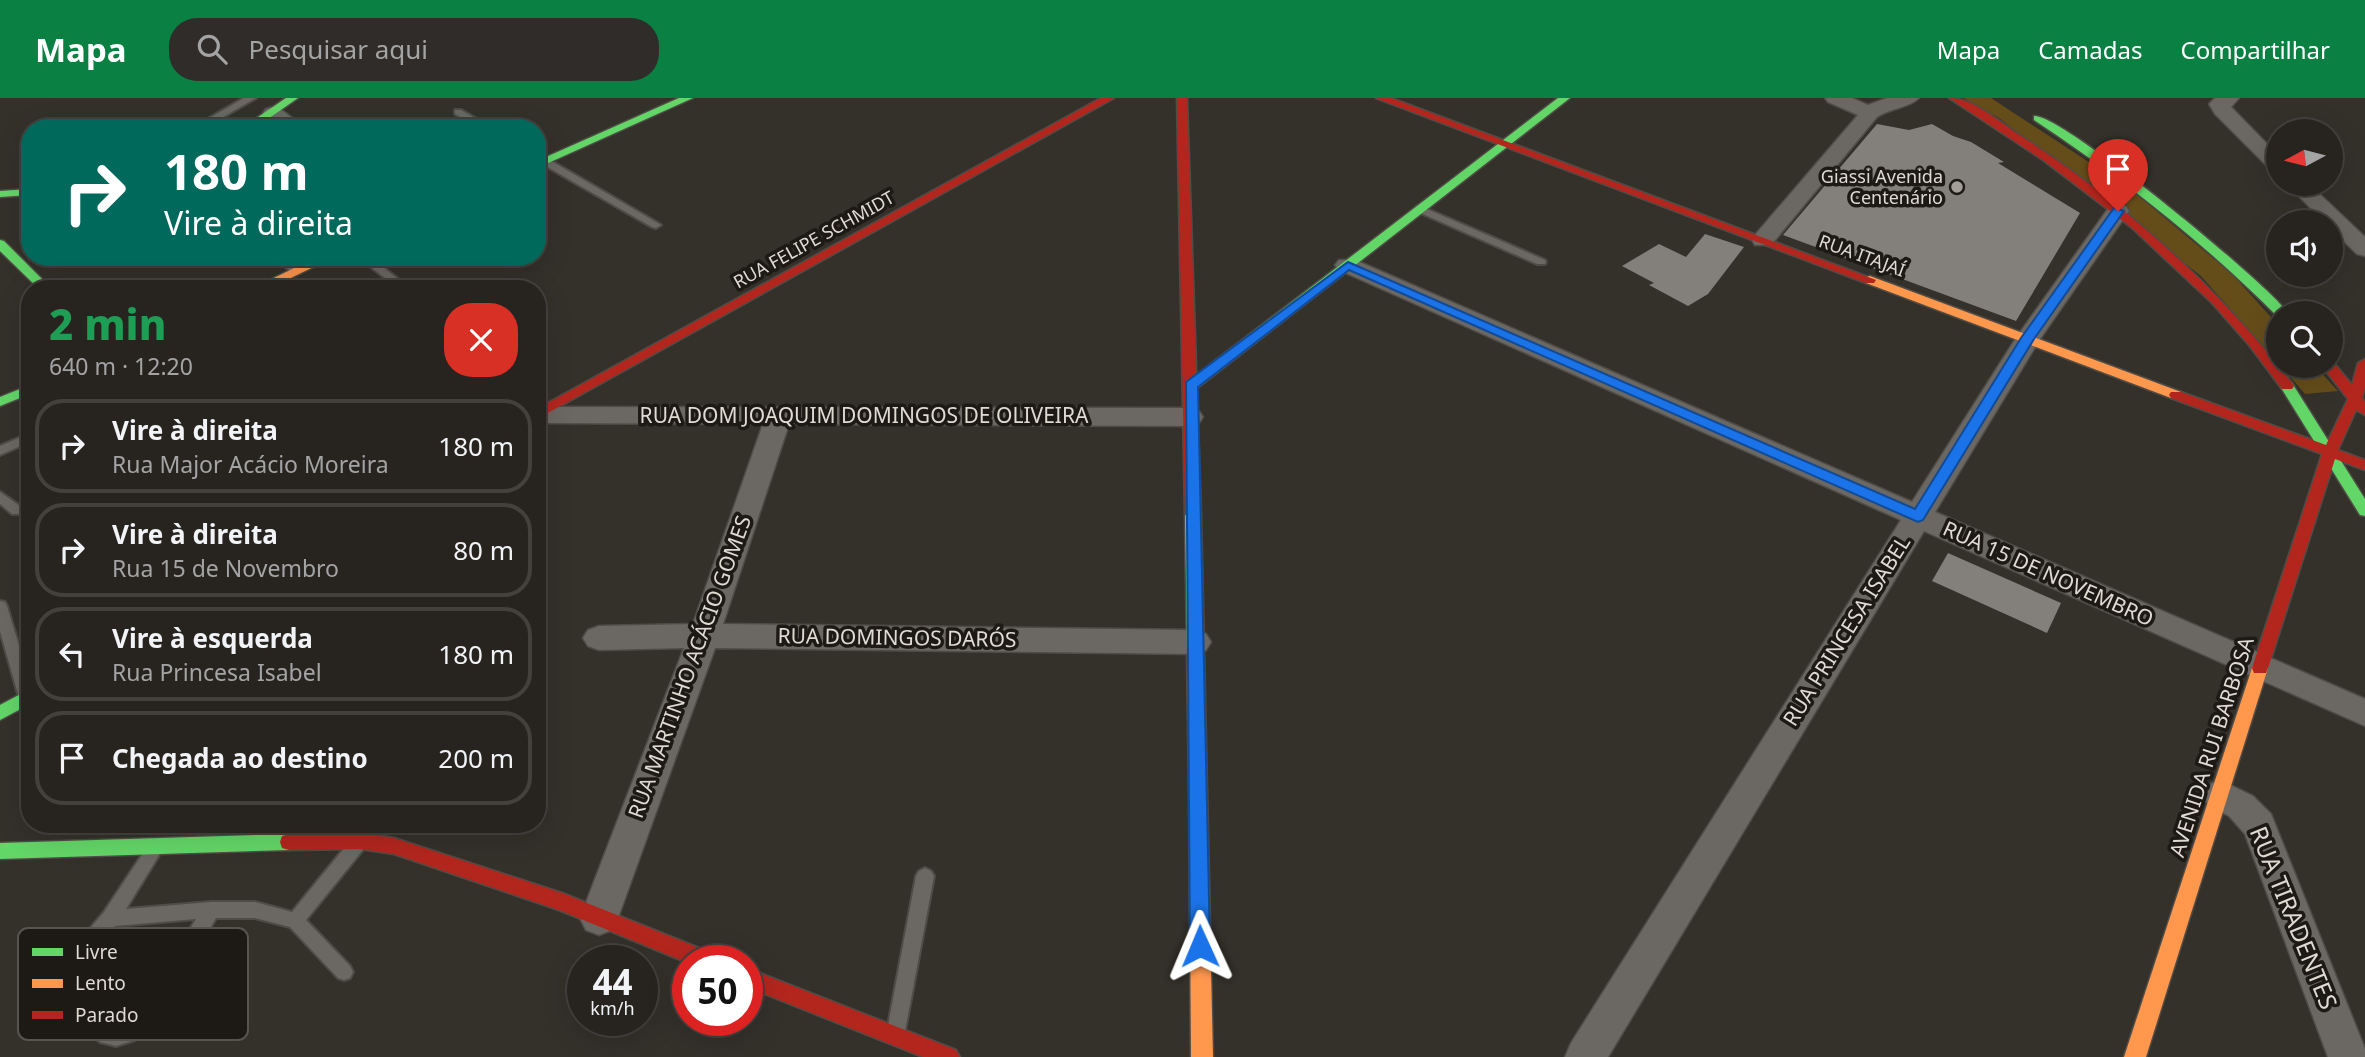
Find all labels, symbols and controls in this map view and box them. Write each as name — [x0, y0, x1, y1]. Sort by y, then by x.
search box — [169, 18, 659, 81]
text: Mapa — [35, 27, 127, 72]
icon: search — [193, 30, 231, 68]
text: Pesquisar aqui — [249, 31, 428, 67]
text: Mapa — [1937, 33, 2000, 66]
text: Camadas — [2038, 33, 2142, 66]
text: Compartilhar — [2180, 33, 2330, 66]
north arrow — [2266, 119, 2343, 196]
map controls — [2266, 119, 2343, 378]
text: 180 m — [164, 138, 309, 204]
pin — [2088, 139, 2148, 211]
icon: right — [49, 147, 140, 238]
icon: arrive — [2099, 150, 2137, 188]
place label: Giassi Avenida Centenário — [1821, 164, 1943, 209]
marker: Giassi Avenida Centenário — [1949, 179, 1965, 195]
street label: RUA FELIPE SCHMIDT — [729, 185, 898, 293]
text: Vire à direita — [164, 201, 353, 244]
button: sound — [2266, 210, 2343, 287]
street label: RUA ITAJAÍ — [1816, 228, 1909, 282]
text: 2 min — [49, 295, 166, 352]
button: search — [2266, 301, 2343, 378]
button: close — [444, 303, 518, 377]
text: 640 m · 12:20 — [49, 350, 193, 382]
street label: RUA DOM JOAQUIM DOMINGOS DE OLIVEIRA — [640, 401, 1089, 429]
text: Vire à direita — [112, 412, 278, 448]
icon: right — [53, 427, 91, 465]
text: 180 m — [438, 428, 514, 464]
text: Rua Major Acácio Moreira — [112, 448, 389, 480]
street label: RUA MARTINHO ACÁCIO GOMES — [621, 511, 757, 822]
street label: RUA 15 DE NOVEMBRO — [1939, 514, 2158, 632]
text: Vire à direita — [112, 516, 278, 552]
street label: RUA PRINCESA ISABEL — [1776, 530, 1916, 731]
icon: right — [53, 531, 91, 569]
text: 80 m — [453, 532, 514, 568]
text: Rua 15 de Novembro — [112, 552, 339, 584]
text: Vire à esquerda — [112, 620, 313, 656]
street label: RUA DOMINGOS DARÓS — [777, 621, 1017, 653]
street label: AVENIDA RUI BARBOSA — [2162, 633, 2260, 860]
icon: left — [53, 635, 91, 673]
text: 180 m — [438, 636, 514, 672]
text: Rua Princesa Isabel — [112, 656, 322, 688]
icon: arrive — [53, 739, 91, 777]
text: Chegada ao destino — [112, 740, 368, 776]
text: 200 m — [438, 740, 514, 776]
street label: RUA TIRADENTES — [2243, 821, 2346, 1014]
position arrow — [1163, 909, 1237, 983]
legend — [18, 928, 248, 1040]
text: Livre — [75, 939, 118, 965]
speed limit sign: 50 — [672, 945, 763, 1036]
text: 44 — [592, 958, 633, 1005]
text: Lento — [75, 970, 126, 996]
text: km/h — [590, 996, 635, 1020]
text: Parado — [75, 1002, 138, 1028]

